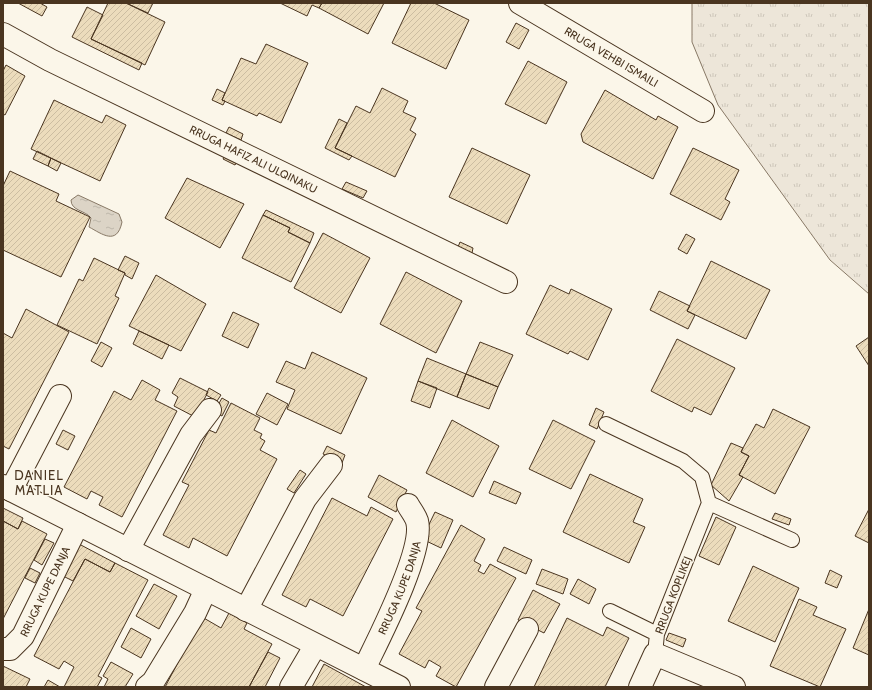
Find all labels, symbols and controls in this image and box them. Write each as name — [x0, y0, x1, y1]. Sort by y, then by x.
street label: RRUGA VEHBI ISMAILI — [562, 24, 661, 90]
street label: RRUGA HAFIZ ALI ULQINAKU — [187, 122, 320, 196]
district label: DANIEL MATLIA — [14, 467, 64, 498]
street label: RRUGA KUPE DANJA — [375, 539, 424, 637]
street label: RRUGA KUPE DANJA — [17, 544, 73, 639]
street label: RRUGA KOPLIKEJ — [652, 554, 694, 636]

